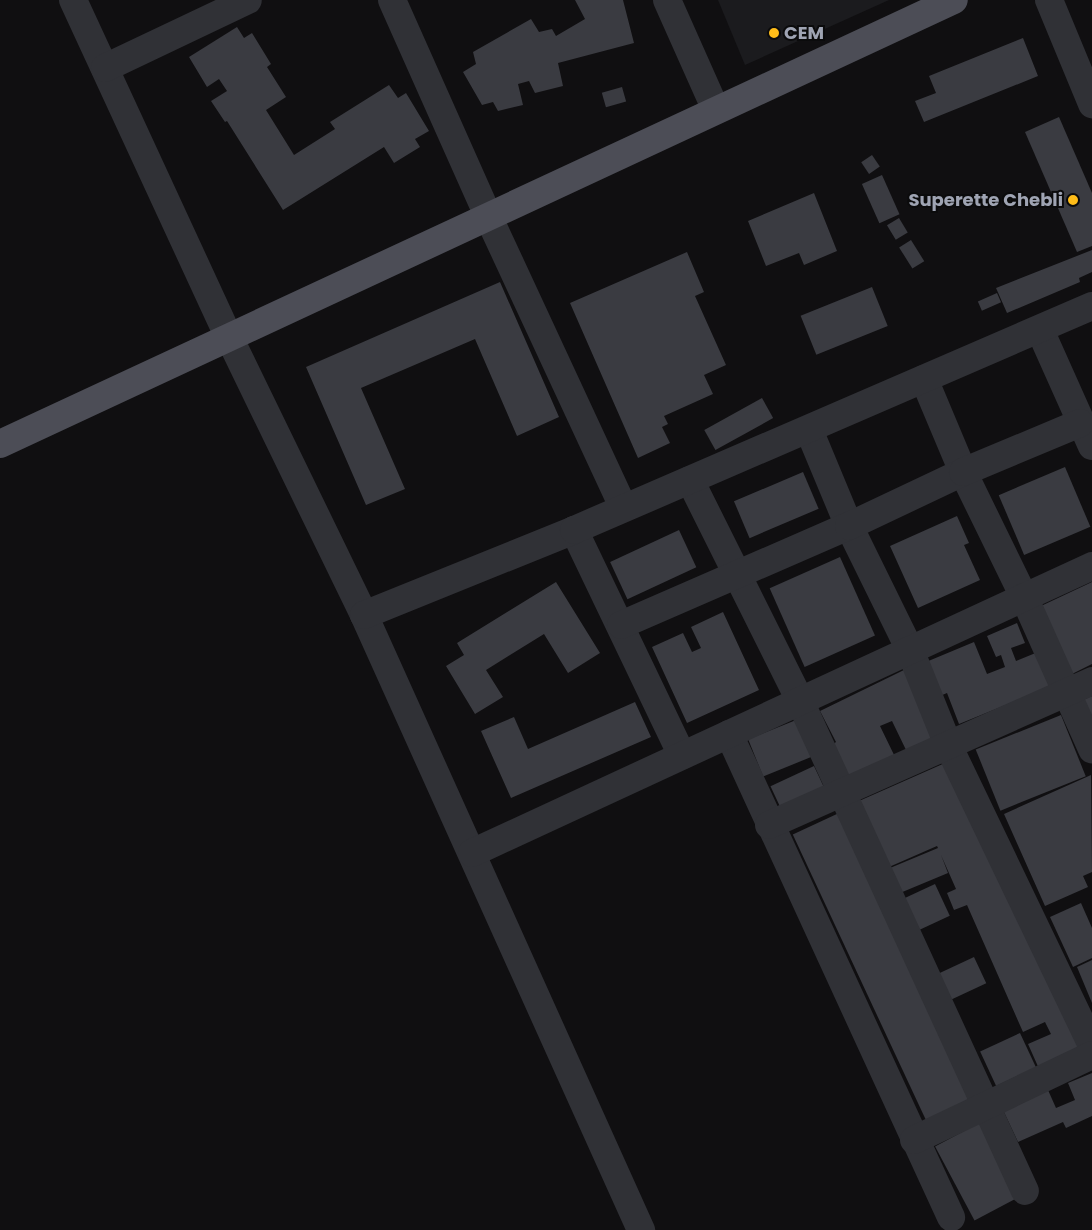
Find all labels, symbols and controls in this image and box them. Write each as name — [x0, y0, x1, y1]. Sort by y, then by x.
place label: CEM — [784, 22, 824, 44]
marker: CEM — [768, 27, 780, 39]
place label: Superette Chebli — [908, 189, 1063, 211]
marker: Superette Chebli — [1067, 194, 1079, 206]

